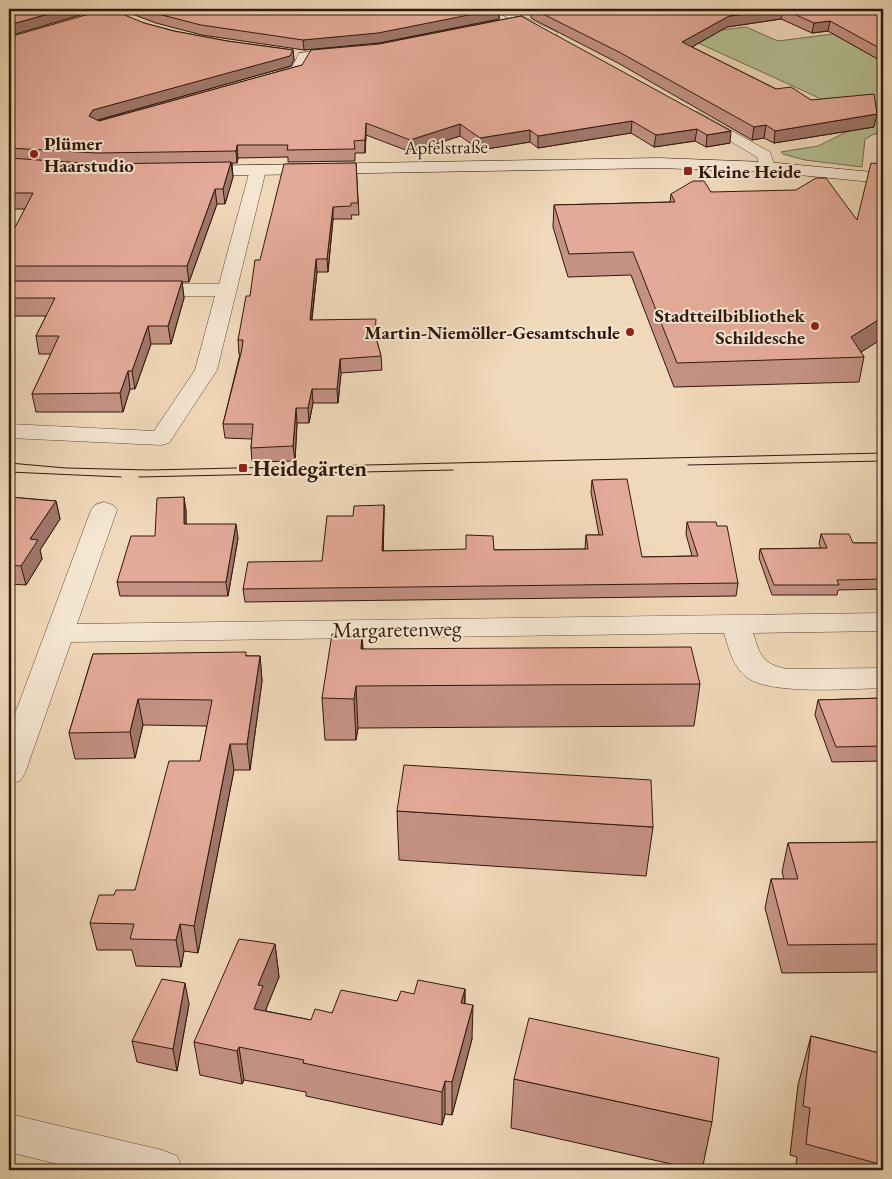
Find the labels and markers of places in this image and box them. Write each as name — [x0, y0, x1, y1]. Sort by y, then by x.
place label: Plümer Haarstudio — [44, 131, 134, 178]
marker: Plümer Haarstudio — [28, 148, 40, 160]
place label: Kleine Heide — [698, 159, 801, 184]
marker: Kleine Heide — [682, 165, 694, 177]
place label: Stadtteilbibliothek Schildesche — [654, 303, 806, 350]
place label: Martin-Niemöller-Gesamtschule — [364, 320, 620, 345]
marker: Stadtteilbibliothek Schildesche — [809, 320, 821, 332]
marker: Martin-Niemöller-Gesamtschule — [624, 326, 636, 338]
place label: Heidegärten — [253, 454, 367, 483]
marker: Heidegärten — [237, 462, 249, 474]

